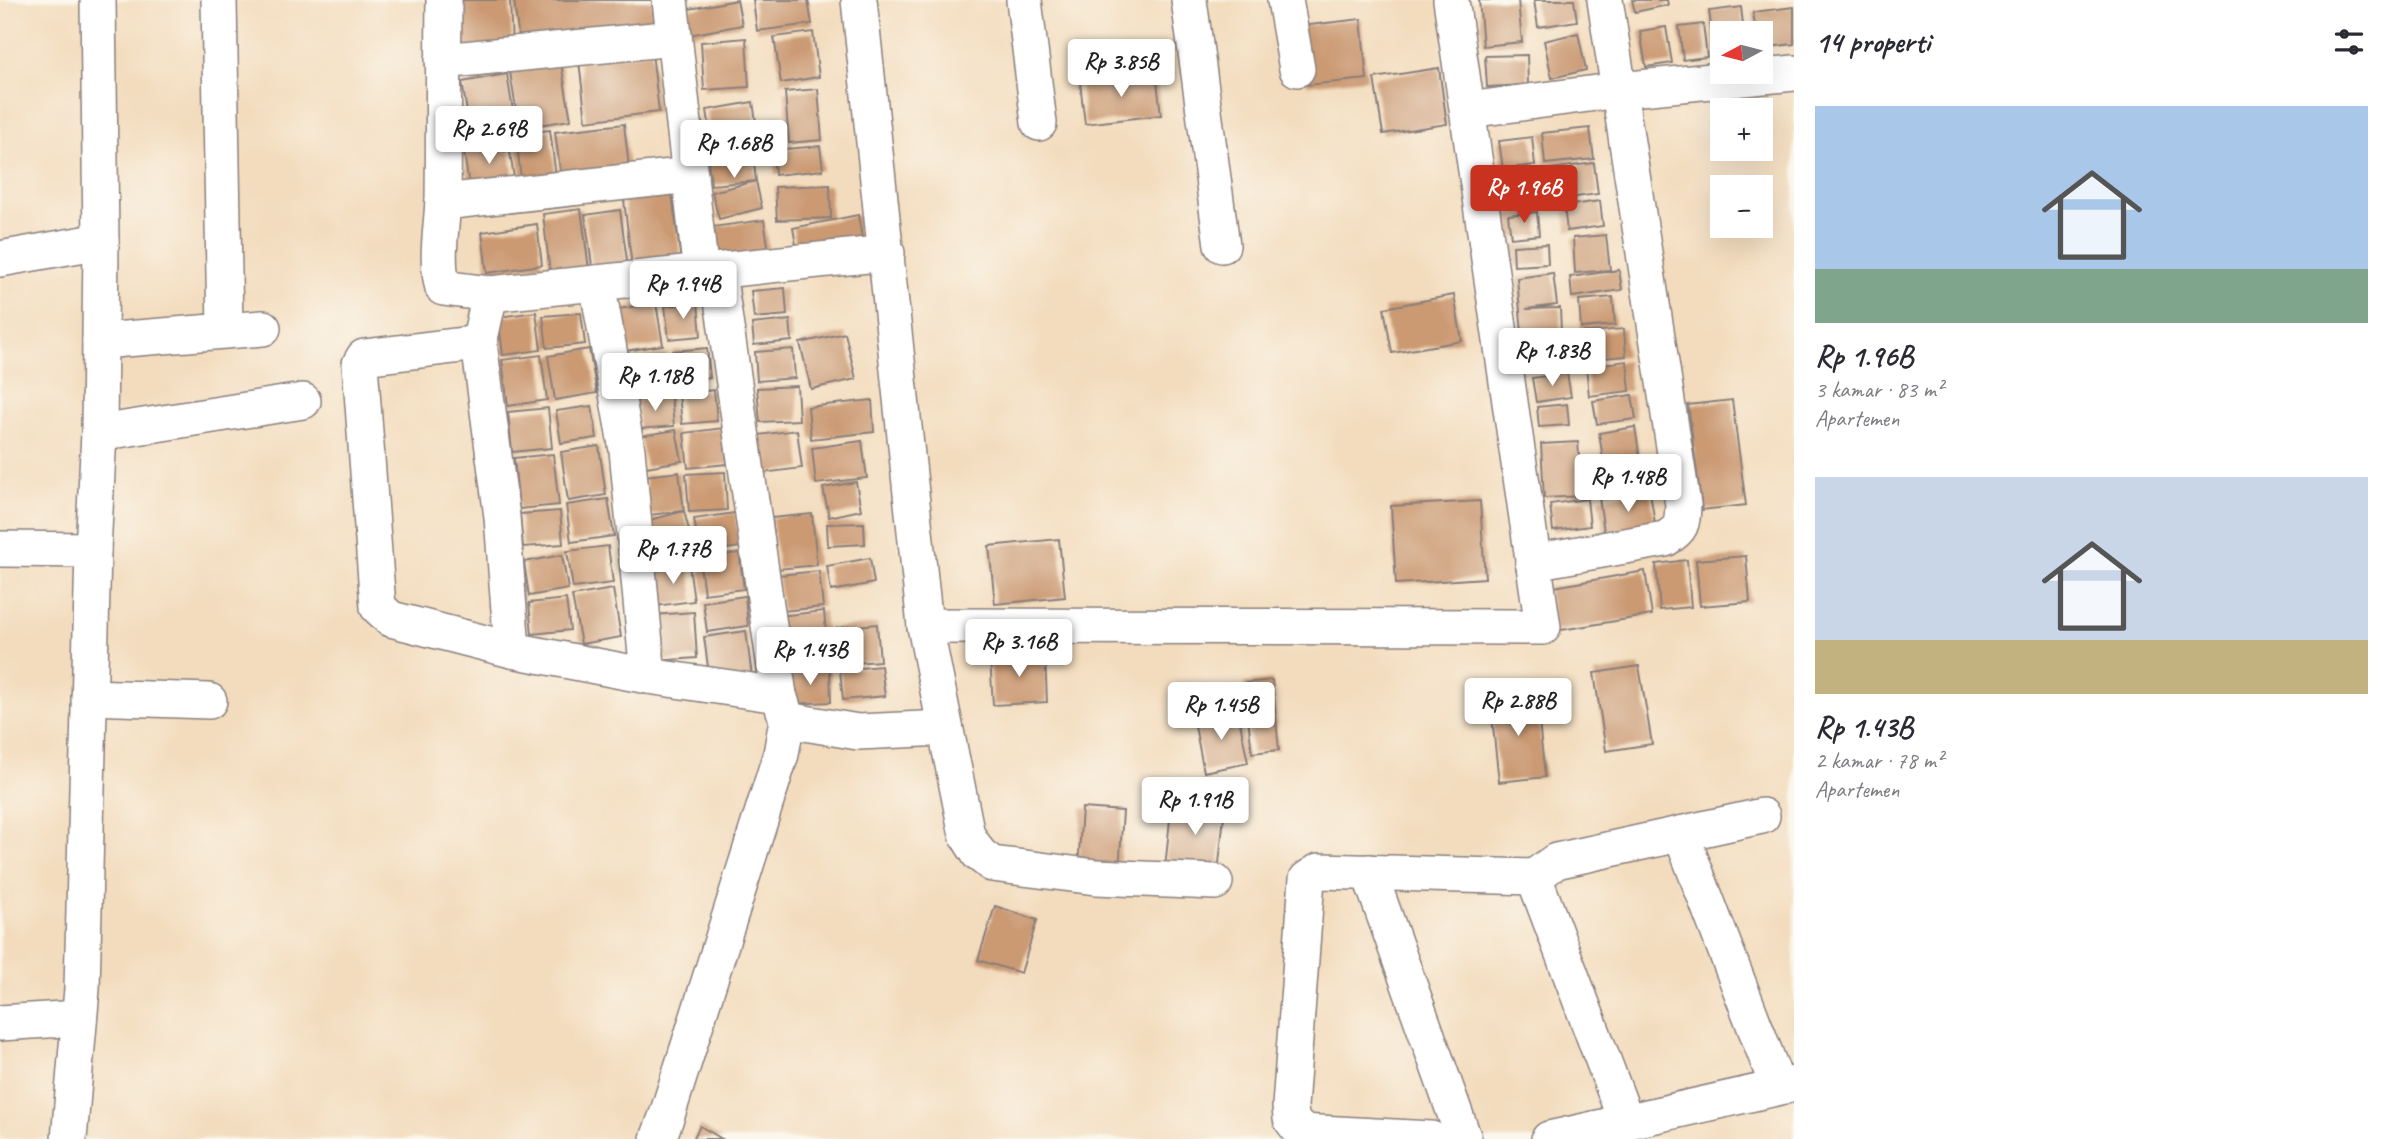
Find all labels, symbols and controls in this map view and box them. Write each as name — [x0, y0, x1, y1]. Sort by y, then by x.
north arrow — [1710, 21, 1773, 84]
map controls — [1710, 21, 1773, 238]
text: 14 properti — [1815, 23, 1930, 61]
icon: filters — [2330, 23, 2368, 61]
pin: Rp 3.85B — [1049, 40, 1193, 99]
text: Rp 3.85B — [1084, 47, 1158, 76]
button: + — [1710, 98, 1773, 161]
pin: Rp 2.69B — [417, 106, 561, 166]
text: Rp 2.69B — [451, 114, 527, 143]
pin: Rp 1.68B — [662, 120, 806, 180]
text: Rp 1.68B — [696, 128, 772, 157]
icon: home — [2029, 152, 2155, 278]
pin: Rp 1.96B — [1452, 166, 1596, 225]
text: Rp 1.96B — [1486, 173, 1562, 202]
button: − — [1710, 175, 1773, 238]
pin: Rp 1.94B — [611, 262, 755, 321]
text: Rp 1.94B — [646, 269, 720, 298]
pin: Rp 1.83B — [1480, 328, 1624, 388]
text: Rp 1.83B — [1515, 336, 1589, 365]
text: Rp 1.96B — [1815, 337, 1913, 375]
pin: Rp 1.18B — [583, 354, 727, 413]
text: Rp 1.18B — [618, 361, 692, 390]
text: 3 kamar · 83 m² — [1815, 375, 1943, 404]
text: Apartemen — [1815, 404, 1899, 433]
pin: Rp 1.48B — [1556, 454, 1700, 514]
text: Rp 1.48B — [1591, 462, 1665, 491]
icon: home — [2029, 523, 2155, 649]
pin: Rp 1.77B — [601, 526, 745, 586]
text: Rp 1.77B — [636, 534, 710, 563]
pin: Rp 3.16B — [947, 620, 1091, 679]
text: Rp 3.16B — [981, 627, 1057, 656]
pin: Rp 1.43B — [738, 628, 882, 687]
text: Rp 1.43B — [773, 635, 847, 664]
pin: Rp 2.88B — [1446, 678, 1590, 738]
pin: Rp 1.45B — [1149, 682, 1293, 742]
text: Rp 2.88B — [1481, 686, 1555, 715]
text: Rp 1.45B — [1184, 690, 1258, 719]
text: Rp 1.43B — [1815, 708, 1913, 746]
text: 2 kamar · 78 m² — [1815, 746, 1943, 775]
text: Apartemen — [1815, 775, 1899, 804]
pin: Rp 1.91B — [1123, 778, 1267, 837]
text: Rp 1.91B — [1158, 785, 1232, 814]

